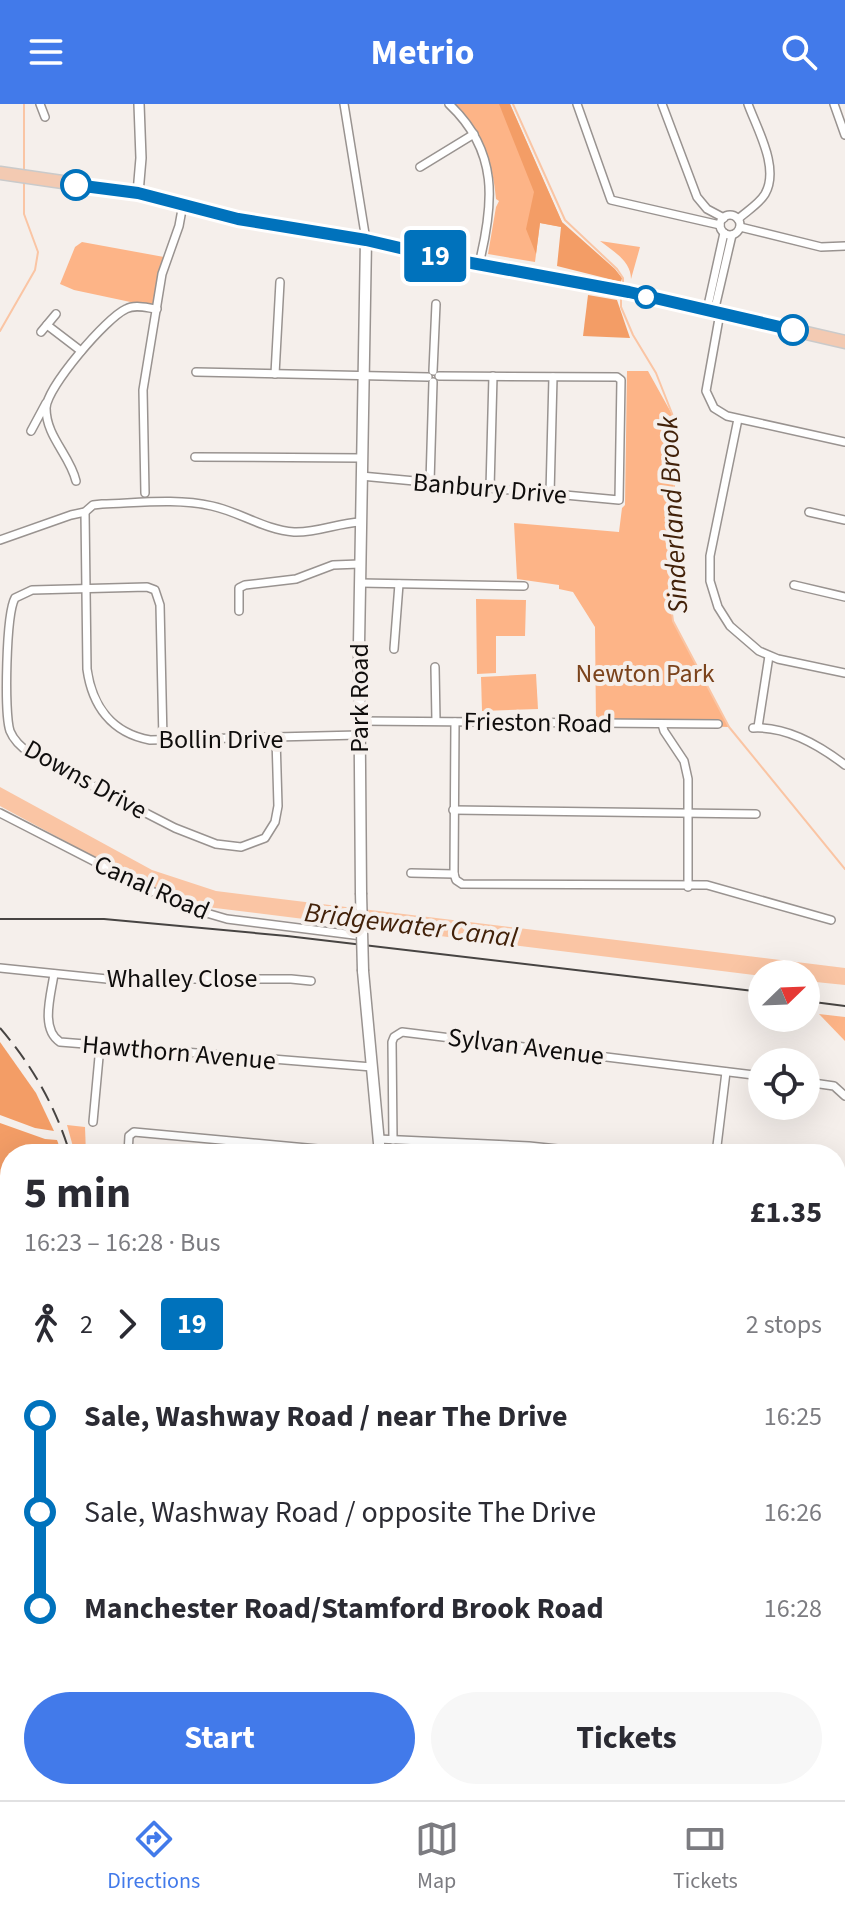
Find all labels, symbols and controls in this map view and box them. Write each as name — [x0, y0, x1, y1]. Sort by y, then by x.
text: Metrio — [371, 27, 474, 78]
icon: menu — [24, 30, 68, 74]
icon: search — [777, 30, 821, 74]
unlabelled marker — [61, 170, 91, 200]
line badge: 19 — [399, 230, 471, 282]
text: 19 — [420, 236, 450, 276]
unlabelled marker — [635, 286, 657, 308]
unlabelled marker — [778, 315, 808, 345]
water label: Sinderland Brook — [648, 414, 698, 615]
street label: Banbury Drive — [411, 463, 569, 514]
street label: Park Road — [341, 643, 378, 753]
park label: Newton Park — [575, 655, 715, 692]
street label: Frieston Road — [463, 703, 613, 742]
street label: Bollin Drive — [159, 721, 283, 758]
street label: Downs Drive — [18, 730, 154, 828]
street label: Canal Road — [88, 846, 215, 929]
water label: Bridgewater Canal — [302, 892, 520, 958]
street label: Whalley Close — [107, 960, 257, 997]
north arrow — [748, 960, 820, 1032]
map controls — [748, 960, 820, 1120]
street label: Sylvan Avenue — [446, 1019, 606, 1074]
street label: Hawthorn Avenue — [81, 1026, 277, 1079]
button: locate — [748, 1048, 820, 1120]
text: 5 min — [24, 1162, 131, 1225]
text: £1.35 — [750, 1191, 822, 1234]
text: 16:23 – 16:28 · Bus — [24, 1224, 220, 1261]
icon: walk — [24, 1302, 68, 1346]
icon: forward — [105, 1302, 149, 1346]
text: 19 — [177, 1304, 207, 1344]
text: 2 — [80, 1306, 93, 1343]
text: 2 stops — [746, 1306, 822, 1343]
text: Sale, Washway Road / near The Drive — [84, 1395, 568, 1438]
text: 16:25 — [764, 1398, 822, 1435]
text: Sale, Washway Road / opposite The Drive — [84, 1491, 596, 1534]
text: 16:26 — [764, 1494, 822, 1531]
text: Manchester Road/Stamford Brook Road — [84, 1587, 604, 1630]
text: 16:28 — [764, 1590, 822, 1627]
button: Start — [24, 1692, 415, 1784]
button: Tickets — [431, 1692, 822, 1784]
tab: Directions — [107, 1817, 200, 1897]
tab: Map — [415, 1817, 459, 1897]
tab: Tickets — [673, 1817, 738, 1897]

